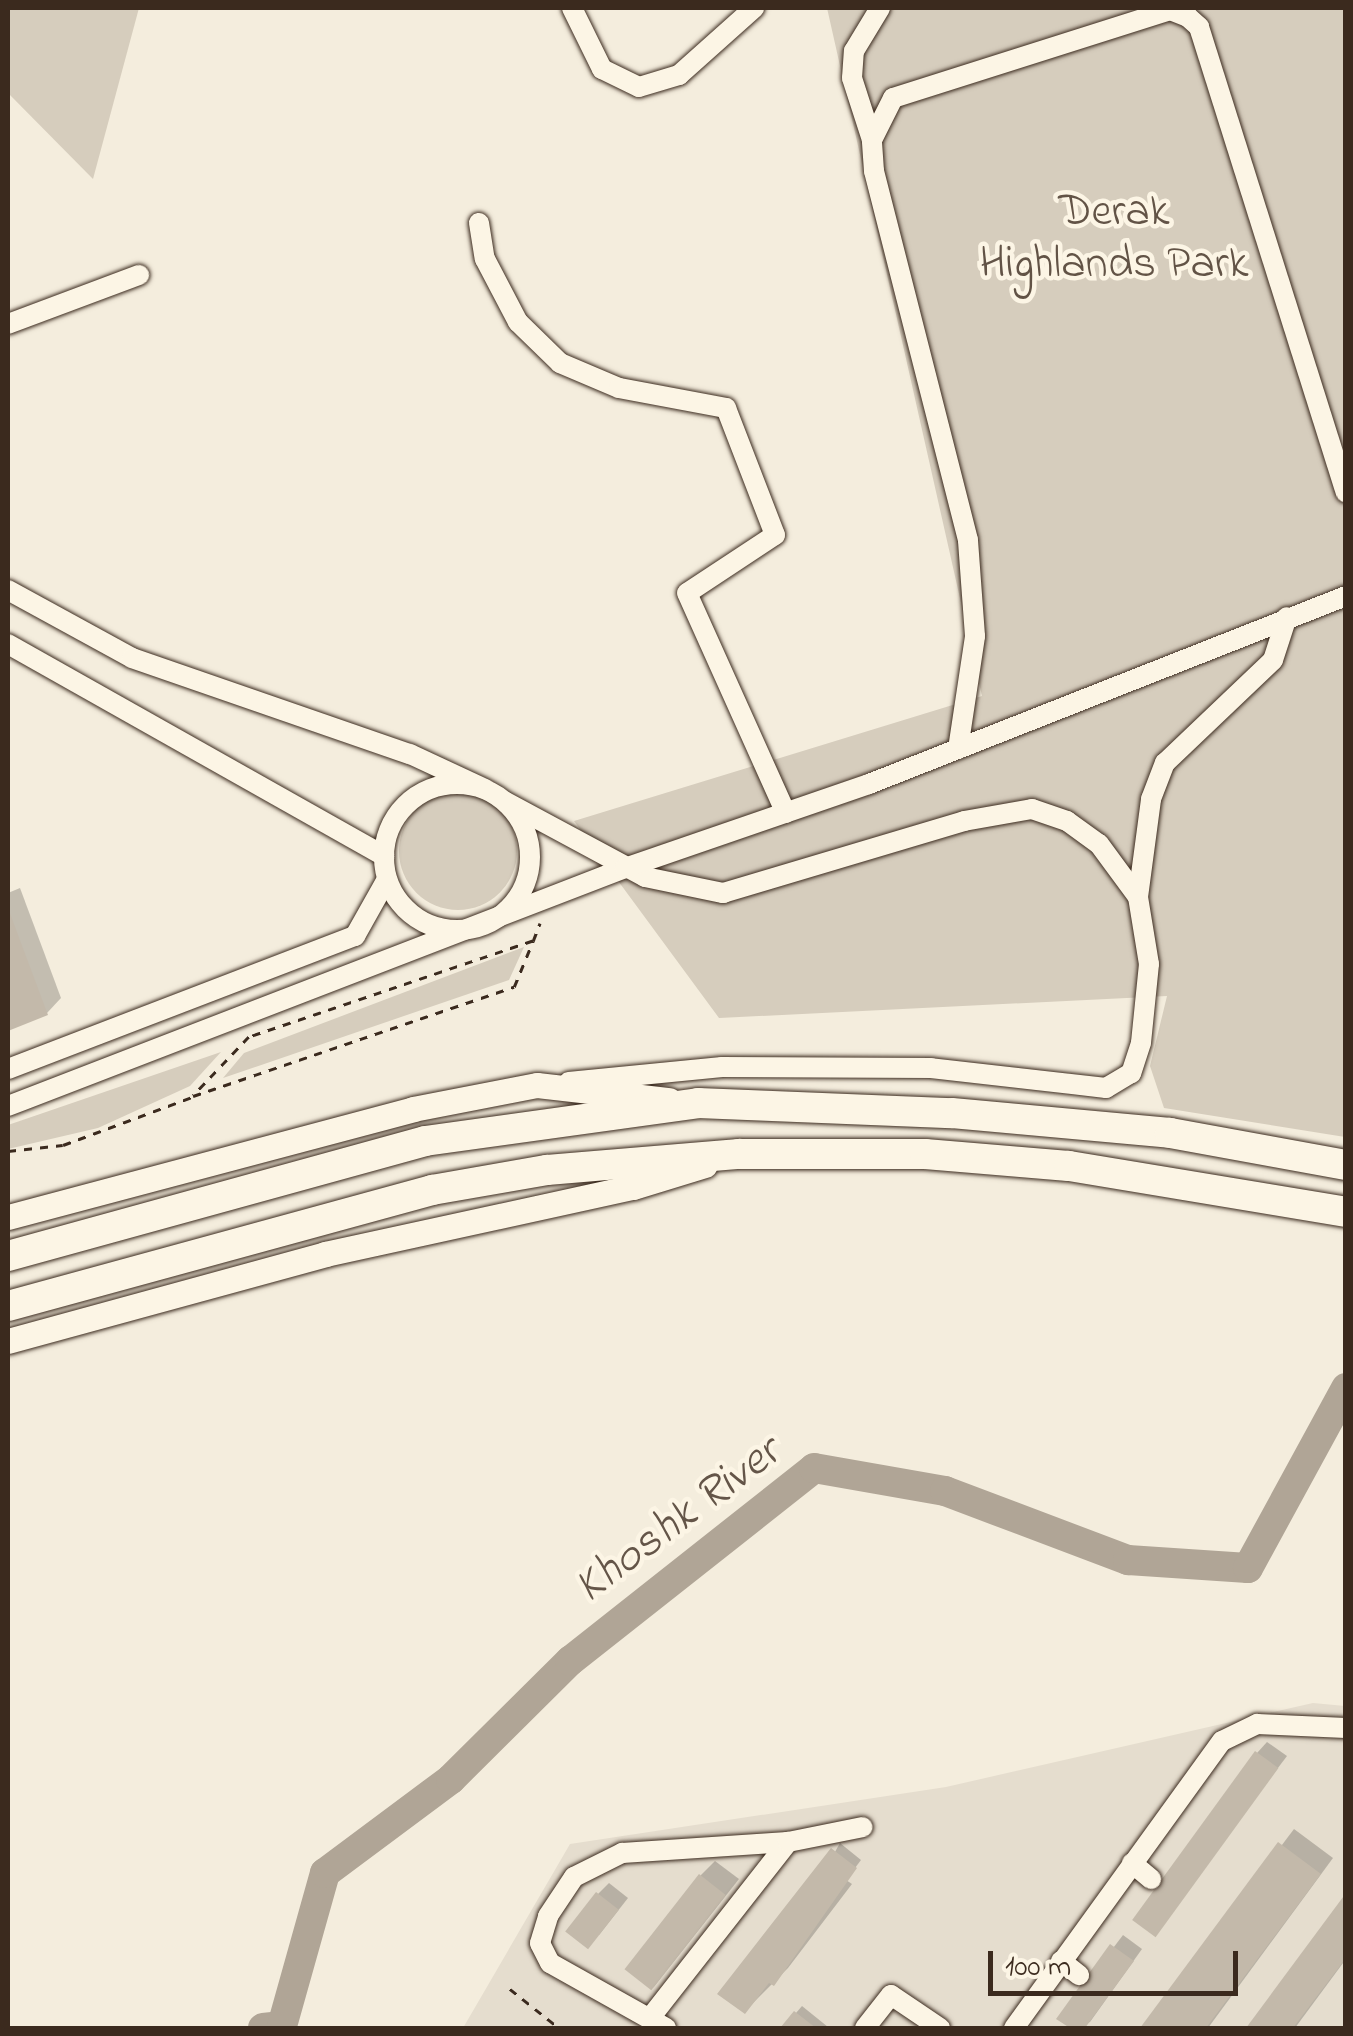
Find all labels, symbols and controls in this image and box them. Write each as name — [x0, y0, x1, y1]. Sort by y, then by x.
park label: Derak Highlands Park — [980, 187, 1248, 293]
water label: Khoshk River — [564, 1425, 792, 1617]
scale bar — [993, 1931, 1243, 1993]
text: 100 m — [1005, 1946, 1071, 1990]

